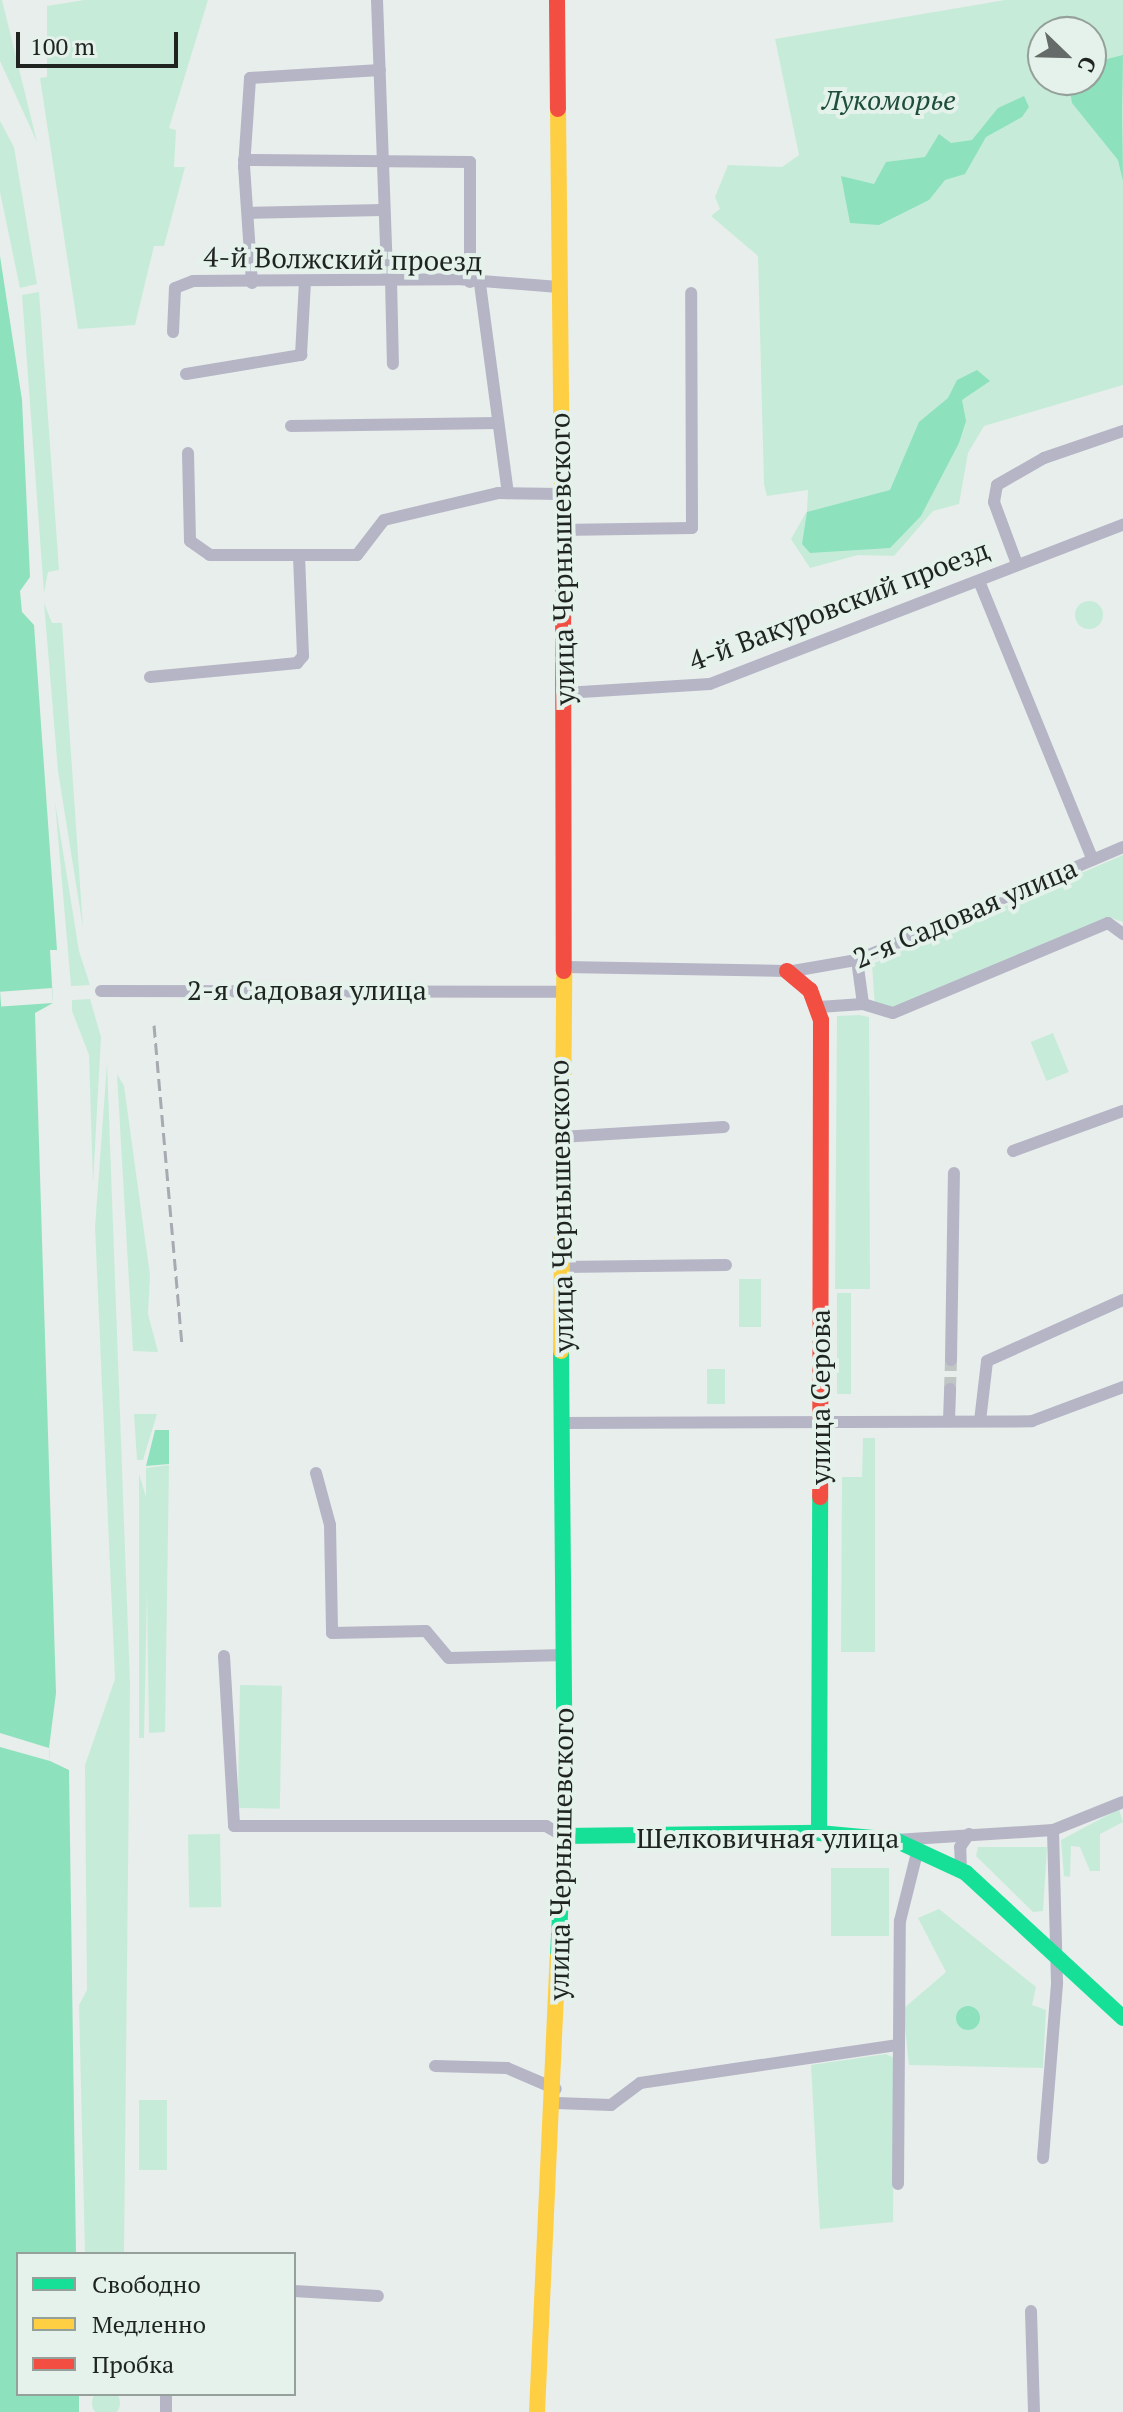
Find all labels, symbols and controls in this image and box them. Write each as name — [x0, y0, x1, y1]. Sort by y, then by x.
scale bar — [20, 16, 182, 66]
north arrow — [1027, 16, 1107, 96]
text: 100 m — [30, 30, 95, 62]
text: С — [1072, 53, 1104, 77]
park label: Лукоморье — [822, 83, 956, 117]
street label: 4-й Волжский проезд — [203, 240, 483, 278]
street label: улица Чернышевского — [543, 412, 581, 706]
street label: 4-й Вакуровский проезд — [684, 532, 994, 678]
street label: 2-я Садовая улица — [848, 851, 1082, 975]
street label: 2-я Садовая улица — [187, 973, 427, 1007]
street label: улица Чернышевского — [542, 1059, 580, 1353]
street label: улица Серова — [803, 1309, 837, 1485]
street label: улица Чернышевского — [542, 1707, 580, 2001]
street label: Шелковичная улица — [637, 1821, 899, 1855]
legend — [16, 2252, 296, 2396]
text: Свободно — [92, 2268, 201, 2300]
text: Медленно — [92, 2308, 206, 2340]
text: Пробка — [92, 2348, 174, 2380]

